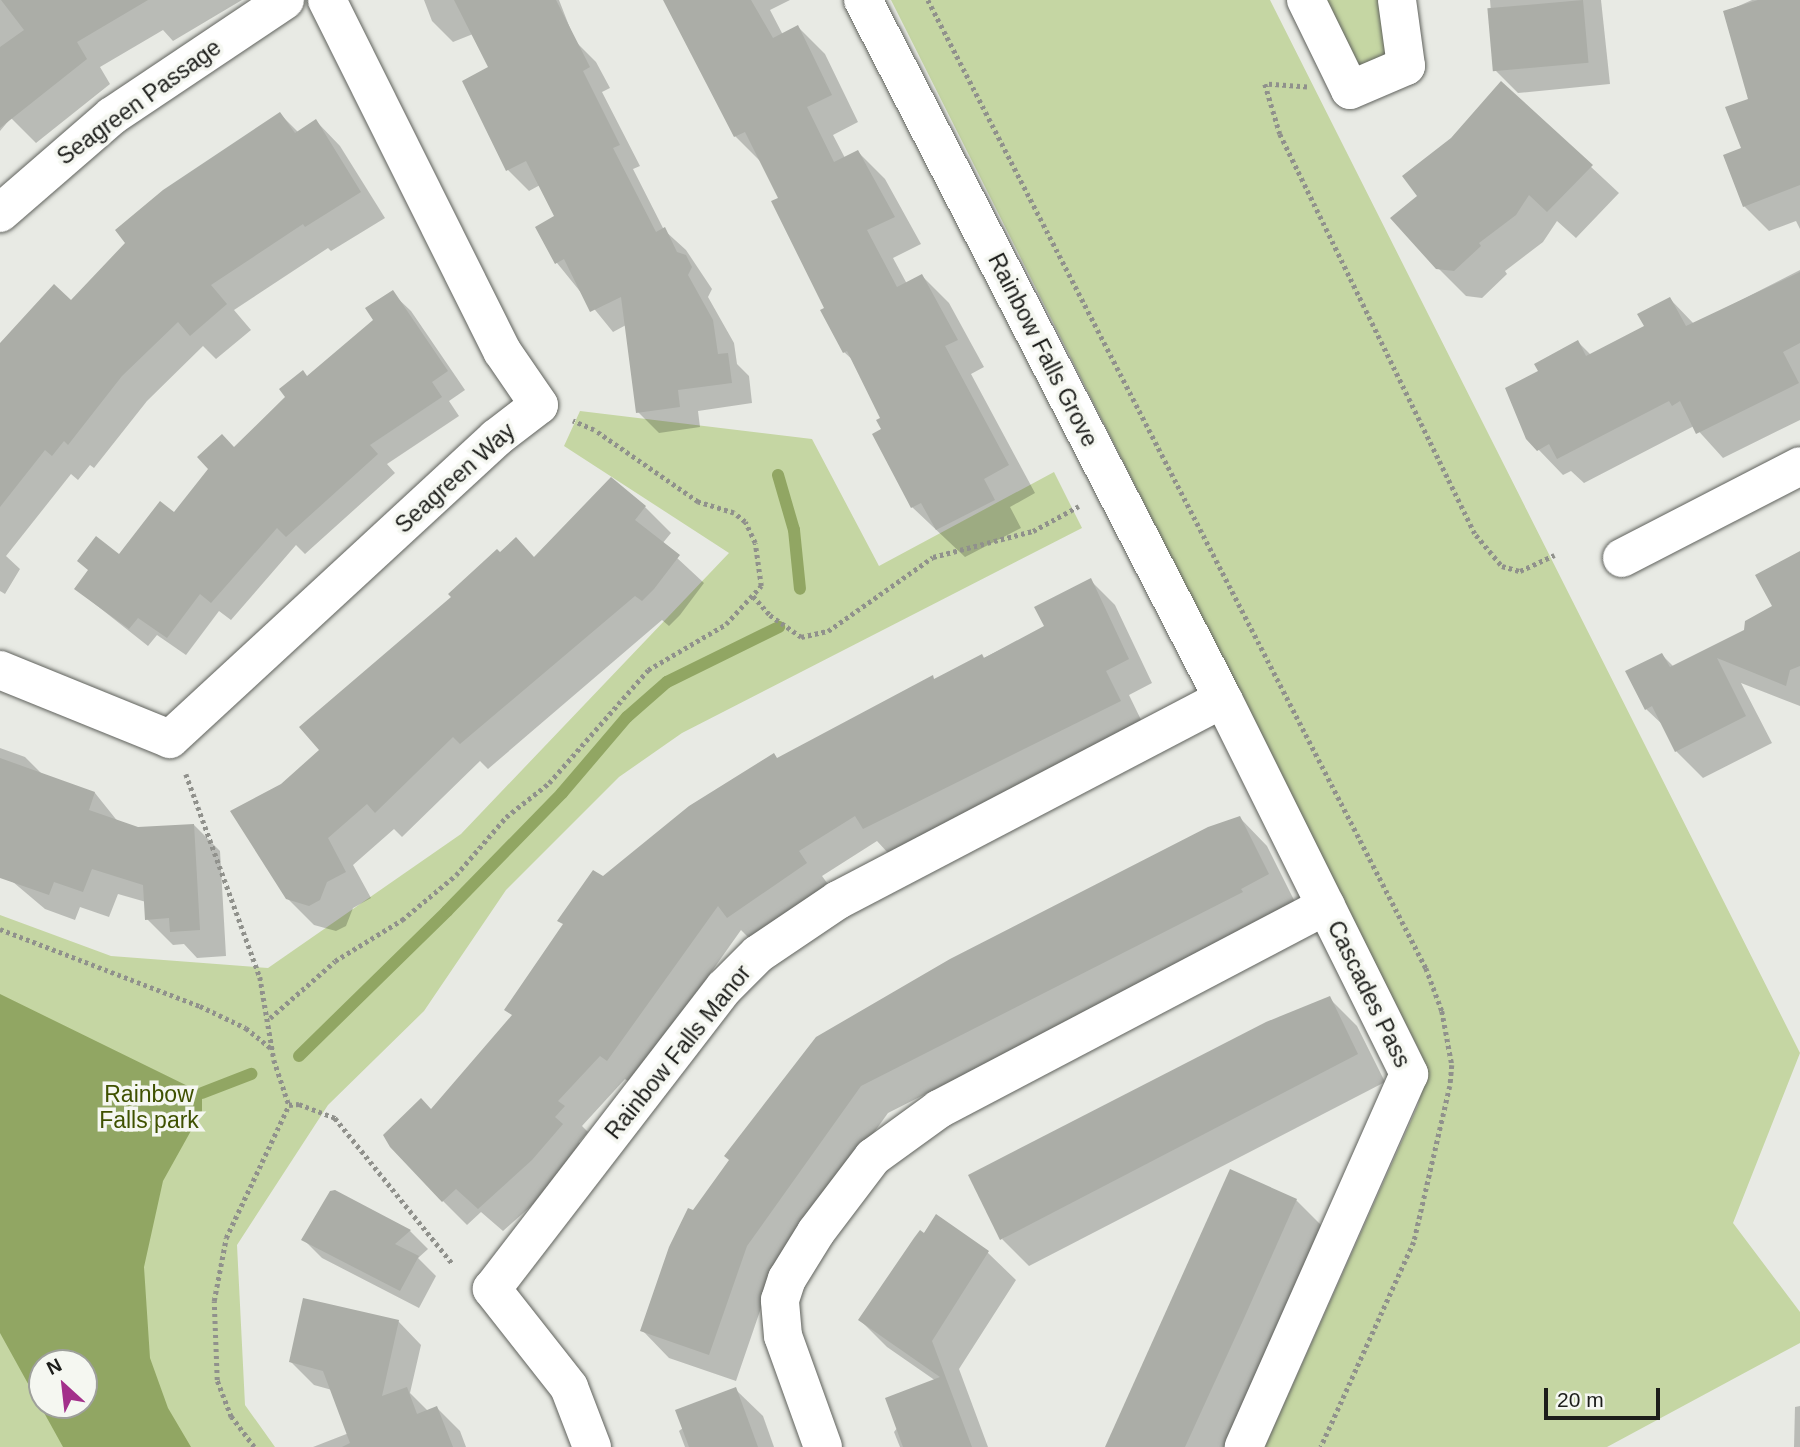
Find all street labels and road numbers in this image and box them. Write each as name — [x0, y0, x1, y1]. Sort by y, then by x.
street label: Seagreen Passage — [52, 33, 226, 171]
street label: Rainbow Falls Grove — [982, 249, 1104, 451]
street label: Seagreen Way — [390, 417, 520, 539]
street label: Cascades Pass — [1322, 916, 1416, 1072]
street label: Rainbow Falls Manor — [599, 959, 757, 1145]

